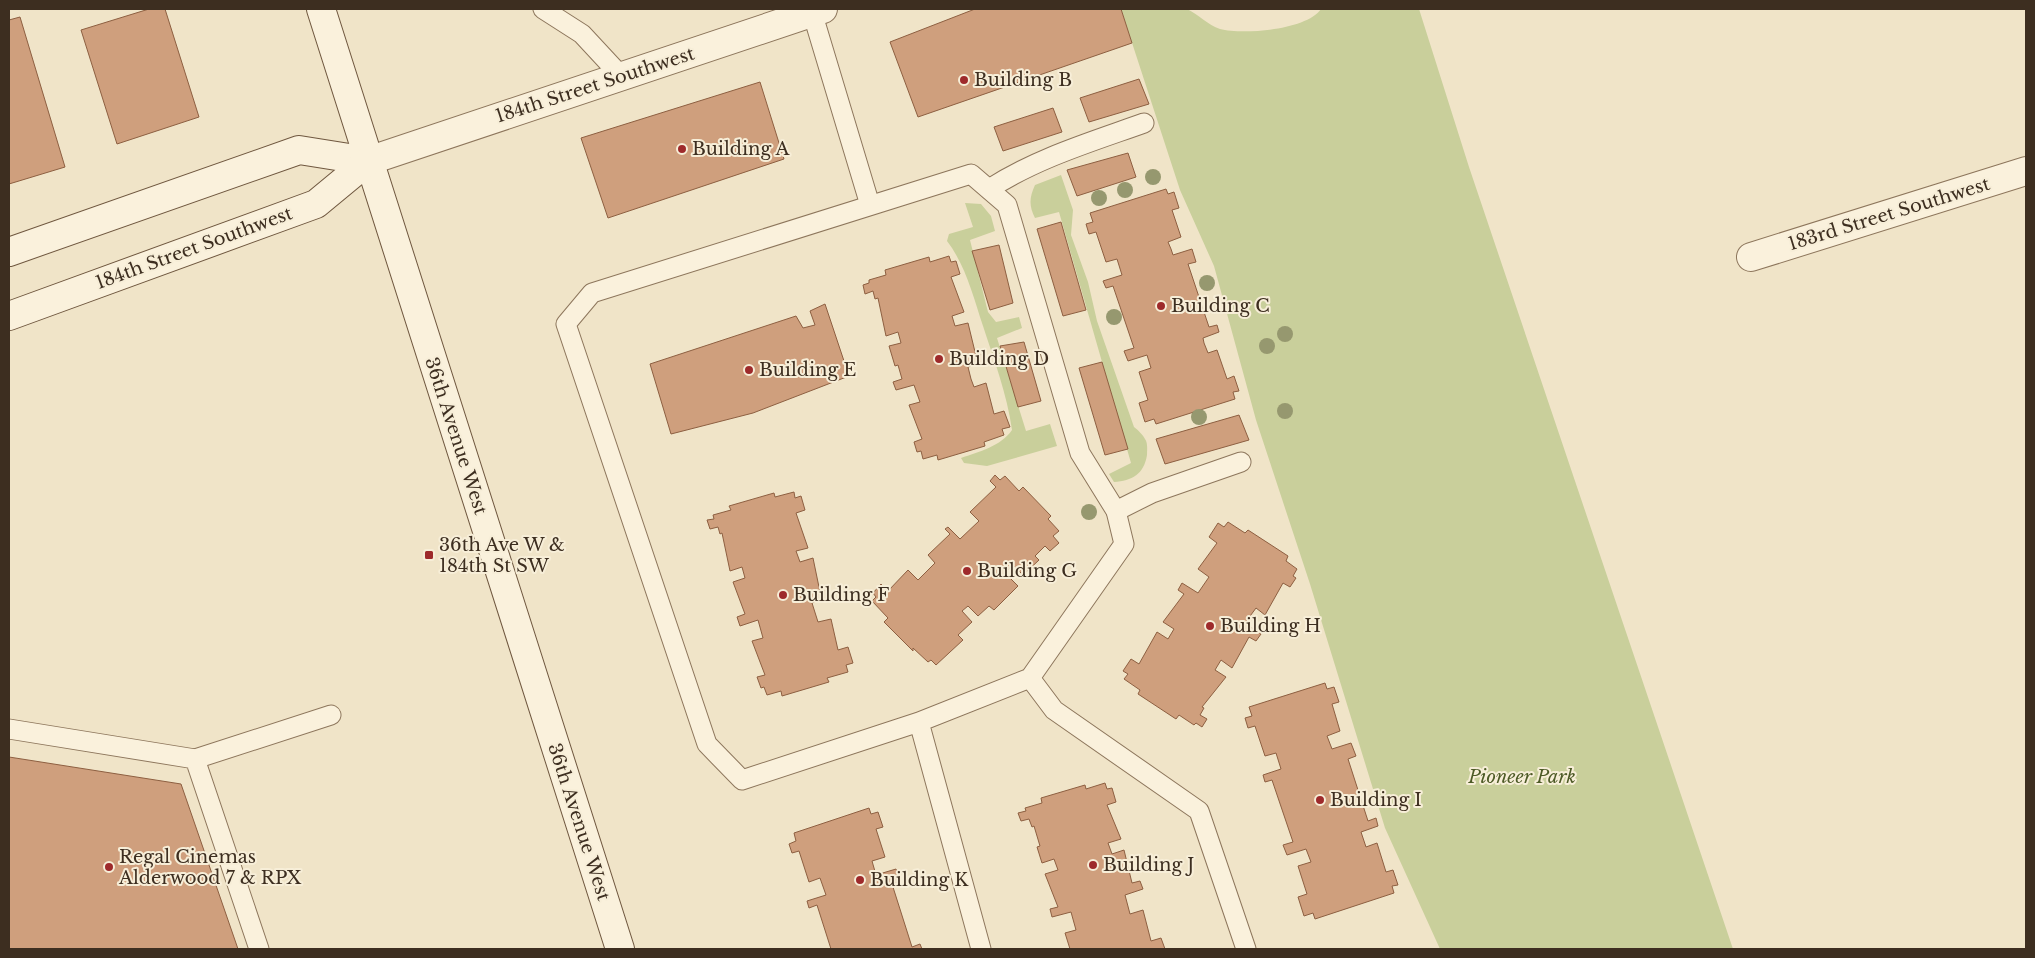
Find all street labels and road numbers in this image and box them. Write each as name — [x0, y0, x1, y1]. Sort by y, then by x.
street label: 184th Street Southwest — [493, 42, 697, 128]
street label: 183rd Street Southwest — [1786, 173, 1993, 255]
street label: 184th Street Southwest — [93, 202, 296, 294]
street label: 36th Avenue West — [420, 354, 492, 518]
street label: 36th Avenue West — [543, 740, 615, 904]

